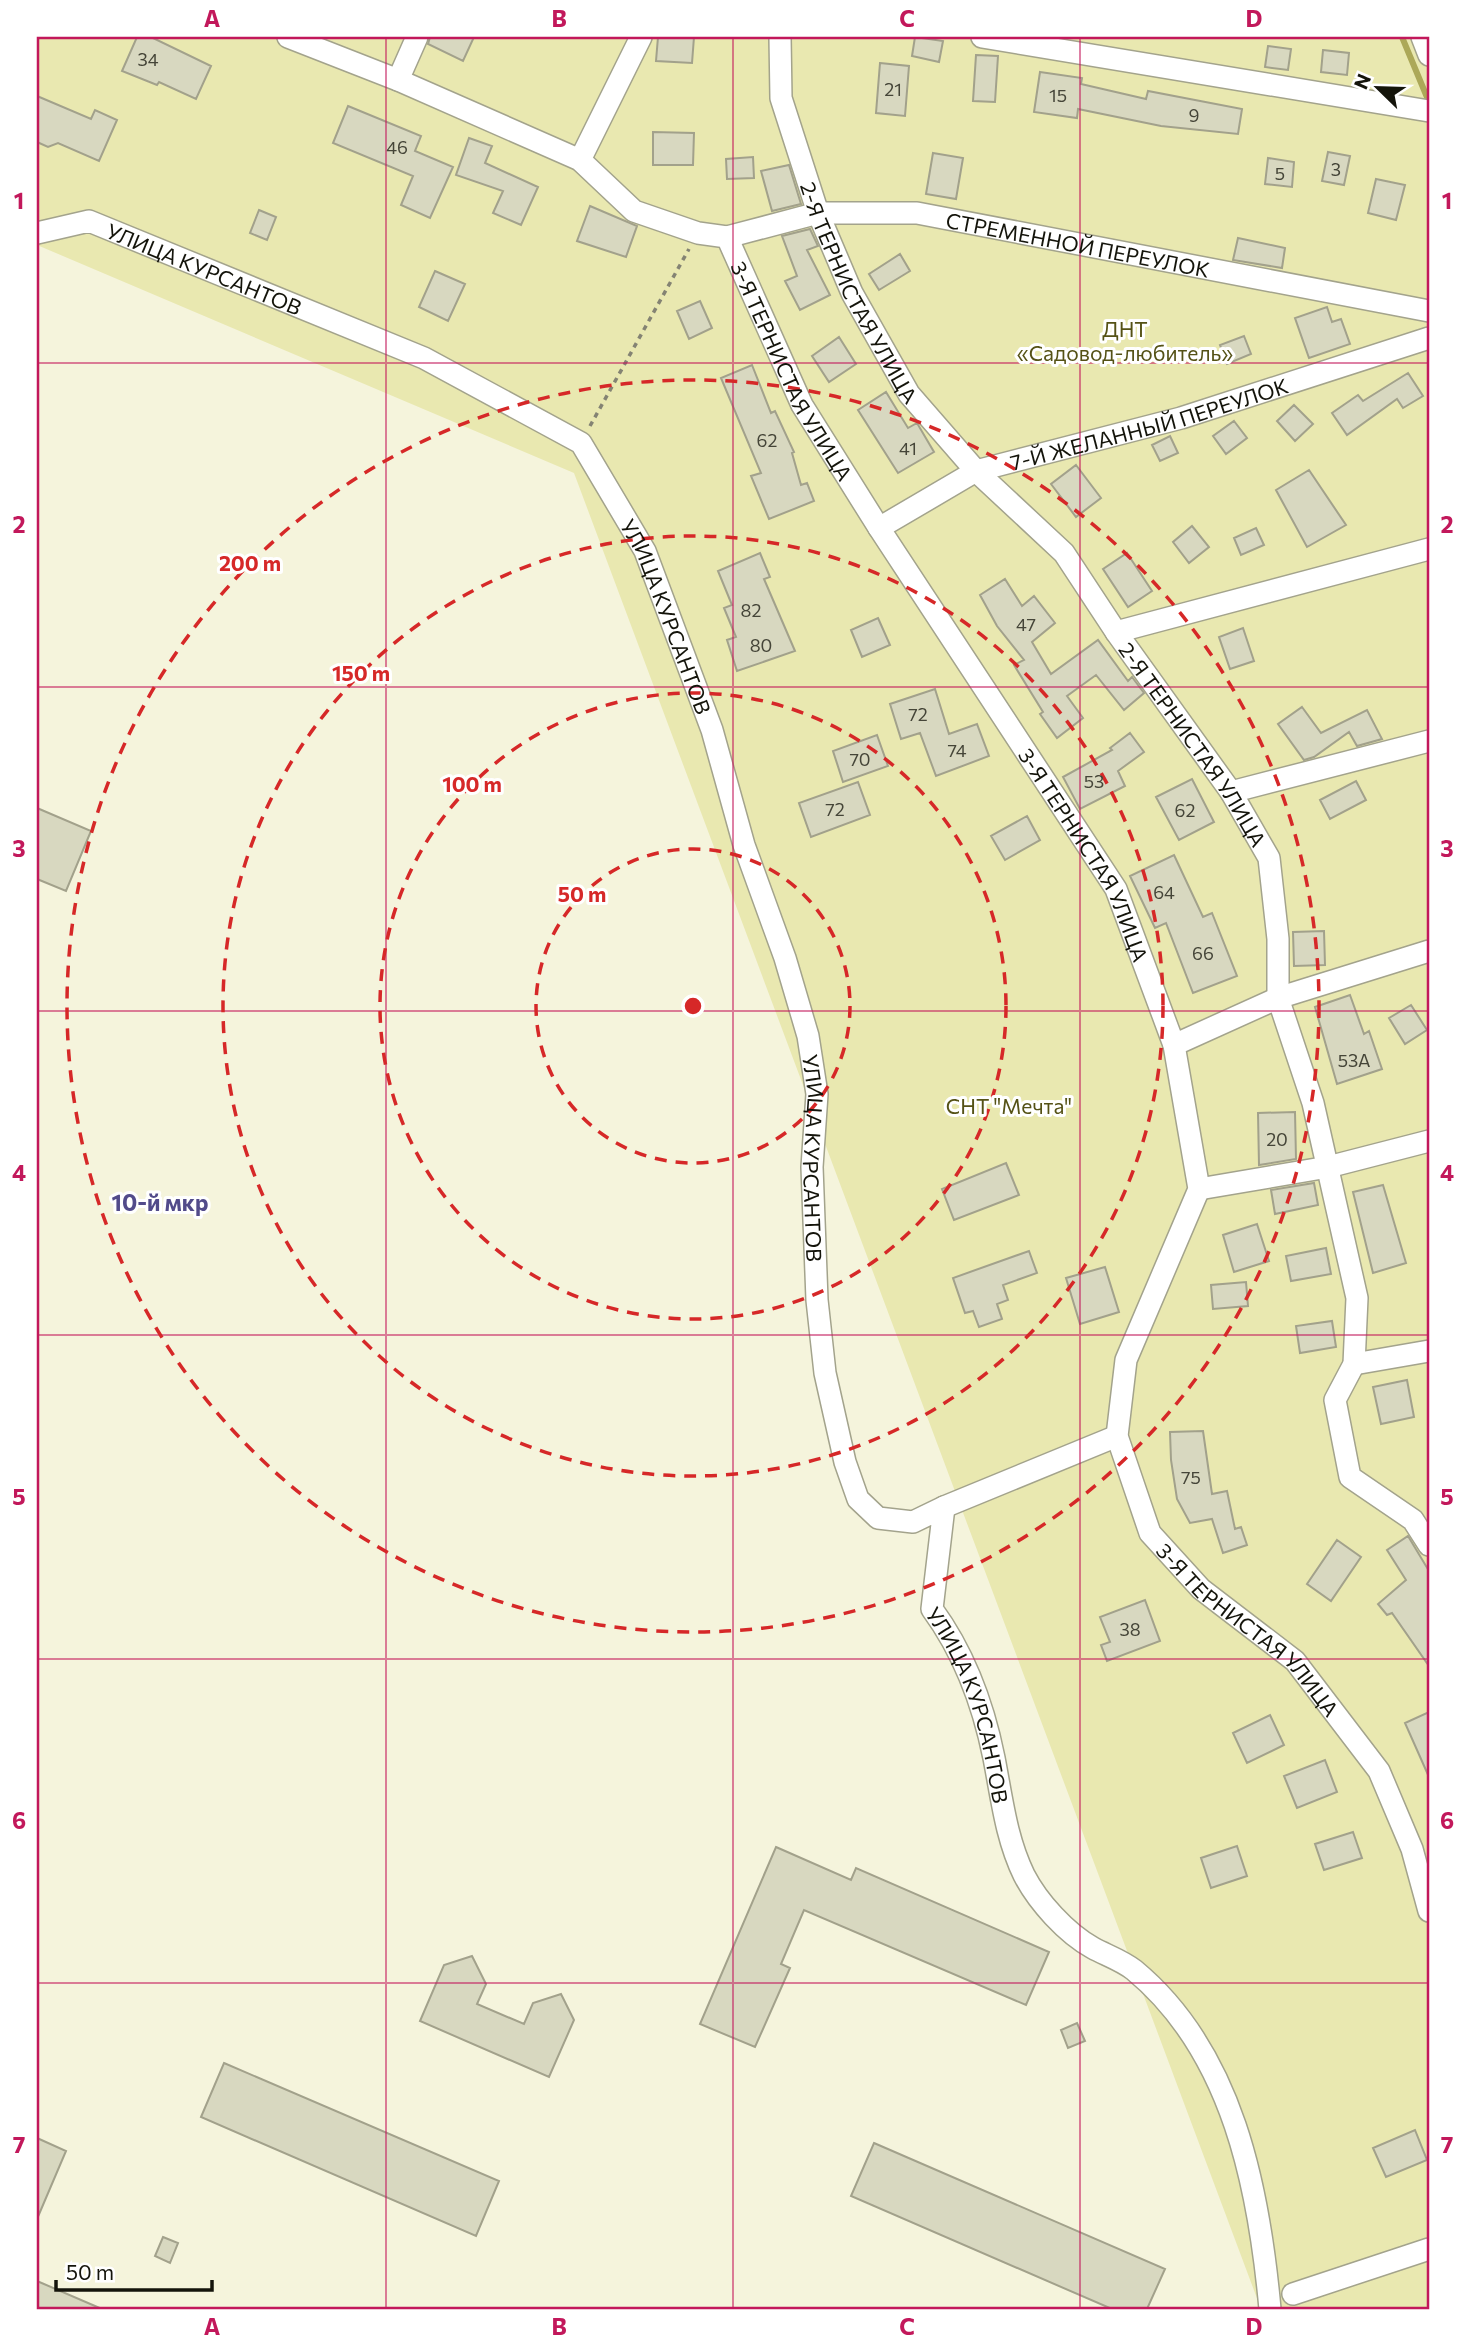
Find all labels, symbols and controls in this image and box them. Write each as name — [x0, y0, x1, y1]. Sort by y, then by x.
text: A — [204, 4, 221, 32]
text: B — [551, 4, 567, 32]
text: C — [899, 4, 915, 32]
text: D — [1246, 4, 1263, 32]
house number: 34 — [137, 48, 159, 70]
north arrow — [1344, 52, 1414, 122]
text: N — [1349, 70, 1375, 92]
house number: 21 — [884, 78, 902, 100]
house number: 15 — [1049, 84, 1067, 106]
house number: 9 — [1189, 104, 1199, 126]
house number: 46 — [386, 136, 408, 158]
house number: 3 — [1331, 158, 1341, 180]
house number: 5 — [1275, 162, 1285, 184]
street label: 2-Я ТЕРНИСТАЯ УЛИЦА — [796, 179, 923, 408]
text: 1 — [14, 186, 24, 214]
text: 1 — [1442, 186, 1452, 214]
street label: СТРЕМЕННОЙ ПЕРЕУЛОК — [944, 206, 1212, 281]
street label: УЛИЦА КУРСАНТОВ — [103, 217, 305, 319]
street label: 3-Я ТЕРНИСТАЯ УЛИЦА — [727, 257, 858, 485]
park label: ДНТ «Садовод-любитель» — [1017, 316, 1233, 365]
street label: 7-Й ЖЕЛАННЫЙ ПЕРЕУЛОК — [1007, 372, 1291, 474]
house number: 62 — [757, 429, 777, 451]
house number: 41 — [899, 437, 917, 459]
text: 2 — [12, 510, 26, 538]
text: 2 — [1440, 510, 1454, 538]
street label: УЛИЦА КУРСАНТОВ — [616, 514, 717, 717]
text: 200 m — [219, 550, 281, 575]
house number: 82 — [741, 599, 761, 621]
house number: 47 — [1016, 613, 1036, 635]
house number: 80 — [750, 634, 772, 656]
street label: 2-Я ТЕРНИСТАЯ УЛИЦА — [1115, 637, 1272, 851]
text: 150 m — [332, 660, 390, 685]
house number: 72 — [908, 703, 928, 725]
house number: 74 — [947, 739, 967, 761]
street label: 3-Я ТЕРНИСТАЯ УЛИЦА — [1014, 743, 1154, 965]
house number: 70 — [849, 748, 871, 770]
house number: 53 — [1084, 770, 1104, 792]
text: 100 m — [442, 771, 502, 796]
house number: 72 — [825, 798, 845, 820]
house number: 62 — [1175, 799, 1195, 821]
text: 3 — [12, 834, 26, 862]
text: 3 — [1440, 834, 1454, 862]
text: 50 m — [558, 881, 606, 906]
house number: 64 — [1153, 881, 1175, 903]
house number: 66 — [1192, 942, 1214, 964]
centre of rings — [681, 994, 705, 1018]
house number: 53А — [1338, 1049, 1370, 1071]
street label: УЛИЦА КУРСАНТОВ — [798, 1052, 830, 1262]
park label: СНТ "Мечта" — [946, 1093, 1072, 1118]
house number: 20 — [1266, 1128, 1288, 1150]
text: 4 — [12, 1158, 26, 1186]
text: 4 — [1440, 1158, 1454, 1186]
district label: 10-й мкр — [112, 1188, 209, 1216]
house number: 75 — [1181, 1466, 1201, 1488]
text: 5 — [12, 1482, 26, 1510]
text: 5 — [1440, 1482, 1454, 1510]
street label: 3-Я ТЕРНИСТАЯ УЛИЦА — [1152, 1537, 1345, 1721]
street label: УЛИЦА КУРСАНТОВ — [922, 1602, 1014, 1805]
house number: 38 — [1119, 1618, 1141, 1640]
text: 6 — [12, 1806, 26, 1834]
text: 6 — [1440, 1806, 1454, 1834]
text: 7 — [13, 2130, 25, 2158]
text: 7 — [1441, 2130, 1453, 2158]
scale bar — [56, 2248, 212, 2292]
text: 50 m — [66, 2259, 114, 2284]
text: A — [204, 2312, 221, 2340]
text: B — [551, 2312, 567, 2340]
text: C — [899, 2312, 915, 2340]
text: D — [1246, 2312, 1263, 2340]

